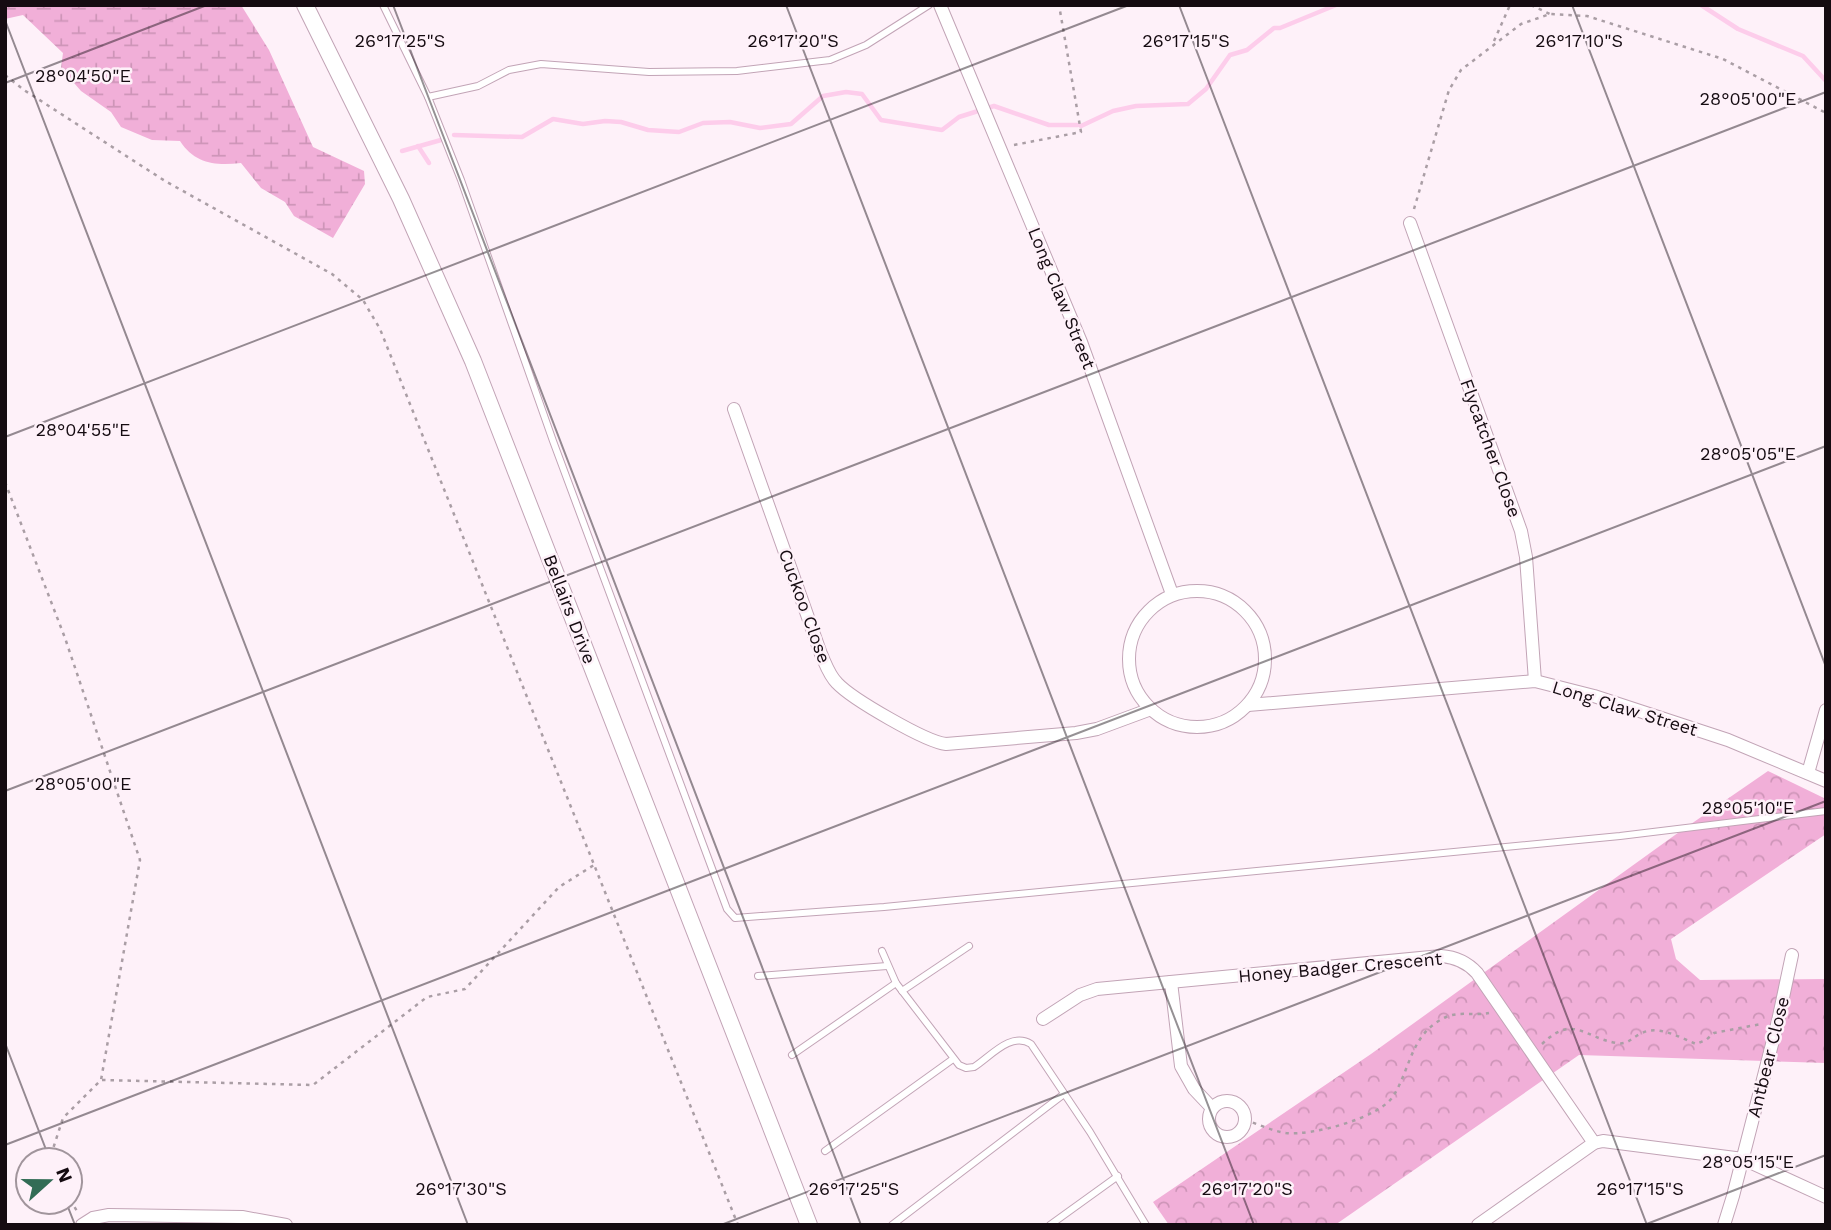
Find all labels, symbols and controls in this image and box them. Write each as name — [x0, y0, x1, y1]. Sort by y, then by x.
text: 26°17'25"S — [355, 30, 445, 51]
text: 26°17'20"S — [747, 30, 839, 51]
text: 26°17'15"S — [1142, 30, 1230, 51]
text: 26°17'10"S — [1535, 30, 1623, 51]
text: 28°04'50"E — [35, 65, 131, 86]
text: 28°05'00"E — [1700, 88, 1796, 109]
street label: Long Claw Street — [1024, 224, 1100, 372]
street label: Flycatcher Close — [1456, 376, 1526, 520]
text: 28°04'55"E — [35, 419, 131, 440]
text: 28°05'05"E — [1700, 443, 1796, 464]
street label: Cuckoo Close — [775, 546, 835, 666]
street label: Bellairs Drive — [540, 551, 600, 667]
street label: Long Claw Street — [1550, 676, 1701, 740]
text: 28°05'00"E — [35, 773, 131, 794]
text: 28°05'10"E — [1702, 797, 1794, 818]
street label: Honey Badger Crescent — [1237, 948, 1443, 986]
street label: Antbear Close — [1743, 994, 1793, 1120]
north arrow — [14, 1146, 84, 1216]
text: 28°05'15"E — [1702, 1151, 1794, 1172]
text: N — [51, 1164, 78, 1186]
text: 26°17'30"S — [415, 1178, 507, 1199]
text: 26°17'25"S — [809, 1178, 899, 1199]
text: 26°17'20"S — [1201, 1178, 1293, 1199]
text: 26°17'15"S — [1596, 1178, 1684, 1199]

